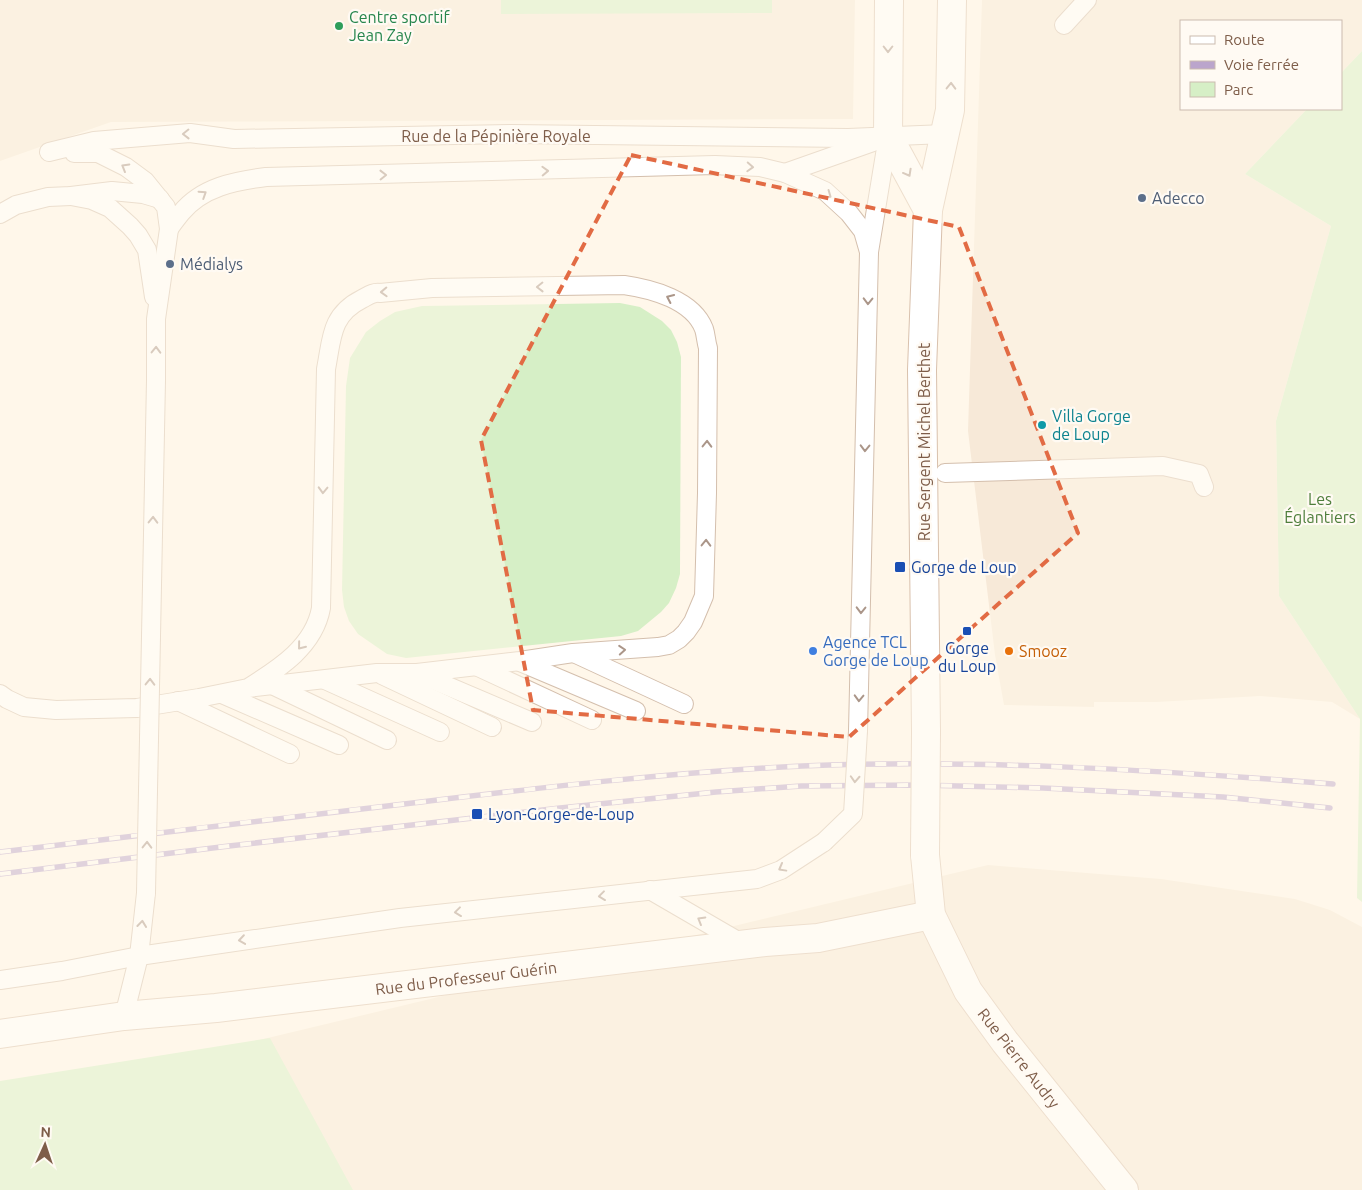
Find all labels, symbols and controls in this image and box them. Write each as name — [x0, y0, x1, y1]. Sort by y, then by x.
place label: Centre sportif Jean Zay — [349, 8, 450, 44]
marker: Centre sportif Jean Zay — [333, 20, 345, 32]
legend — [1180, 20, 1342, 110]
text: Route — [1224, 31, 1265, 48]
one-way arrow — [883, 45, 893, 53]
text: Voie ferrée — [1224, 56, 1299, 73]
text: Parc — [1224, 81, 1253, 98]
one-way arrow — [945, 82, 956, 90]
street label: Rue de la Pépinière Royale — [401, 127, 591, 145]
one-way arrow — [182, 128, 190, 139]
one-way arrow — [747, 161, 755, 172]
one-way arrow — [121, 163, 130, 173]
one-way arrow — [542, 165, 550, 176]
one-way arrow — [902, 168, 912, 177]
one-way arrow — [380, 170, 387, 180]
one-way arrow — [822, 189, 832, 198]
place label: Adecco — [1152, 189, 1205, 207]
one-way arrow — [198, 191, 207, 201]
marker: Adecco — [1136, 192, 1148, 204]
place label: Médialys — [180, 255, 243, 273]
marker: Médialys — [164, 258, 176, 270]
one-way arrow — [536, 282, 544, 292]
one-way arrow — [379, 287, 387, 298]
one-way arrow — [666, 294, 675, 305]
one-way arrow — [863, 298, 873, 305]
street label: Rue Sergent Michel Berthet — [915, 342, 933, 541]
one-way arrow — [151, 345, 161, 353]
place label: Villa Gorge de Loup — [1052, 407, 1131, 443]
marker: Villa Gorge de Loup — [1036, 419, 1048, 431]
one-way arrow — [702, 440, 712, 448]
one-way arrow — [859, 444, 870, 452]
one-way arrow — [318, 486, 328, 494]
park label: Les Églantiers — [1284, 490, 1356, 526]
one-way arrow — [148, 515, 158, 523]
one-way arrow — [700, 539, 711, 547]
place label: Gorge de Loup — [911, 558, 1017, 576]
marker: Gorge de Loup — [893, 560, 907, 574]
one-way arrow — [856, 607, 867, 615]
marker: Gorge du Loup — [961, 625, 973, 637]
place label: Agence TCL Gorge de Loup — [823, 633, 929, 669]
place label: Gorge du Loup — [938, 639, 996, 675]
one-way arrow — [297, 641, 306, 650]
place label: Smooz — [1019, 642, 1067, 660]
one-way arrow — [618, 644, 626, 655]
marker: Agence TCL Gorge de Loup — [807, 645, 819, 657]
marker: Smooz — [1003, 645, 1015, 657]
one-way arrow — [145, 678, 155, 686]
one-way arrow — [854, 694, 864, 702]
one-way arrow — [850, 776, 861, 784]
place label: Lyon-Gorge-de-Loup — [488, 805, 634, 823]
marker: Lyon-Gorge-de-Loup — [470, 807, 484, 821]
one-way arrow — [141, 840, 152, 848]
one-way arrow — [779, 862, 788, 872]
one-way arrow — [598, 890, 606, 901]
one-way arrow — [453, 906, 461, 917]
one-way arrow — [698, 916, 707, 926]
one-way arrow — [136, 920, 147, 928]
one-way arrow — [237, 935, 246, 945]
street label: Rue du Professeur Guérin — [374, 958, 558, 998]
street label: Rue Pierre Audry — [974, 1005, 1064, 1112]
north arrow — [20, 1120, 70, 1170]
text: N — [40, 1124, 51, 1140]

